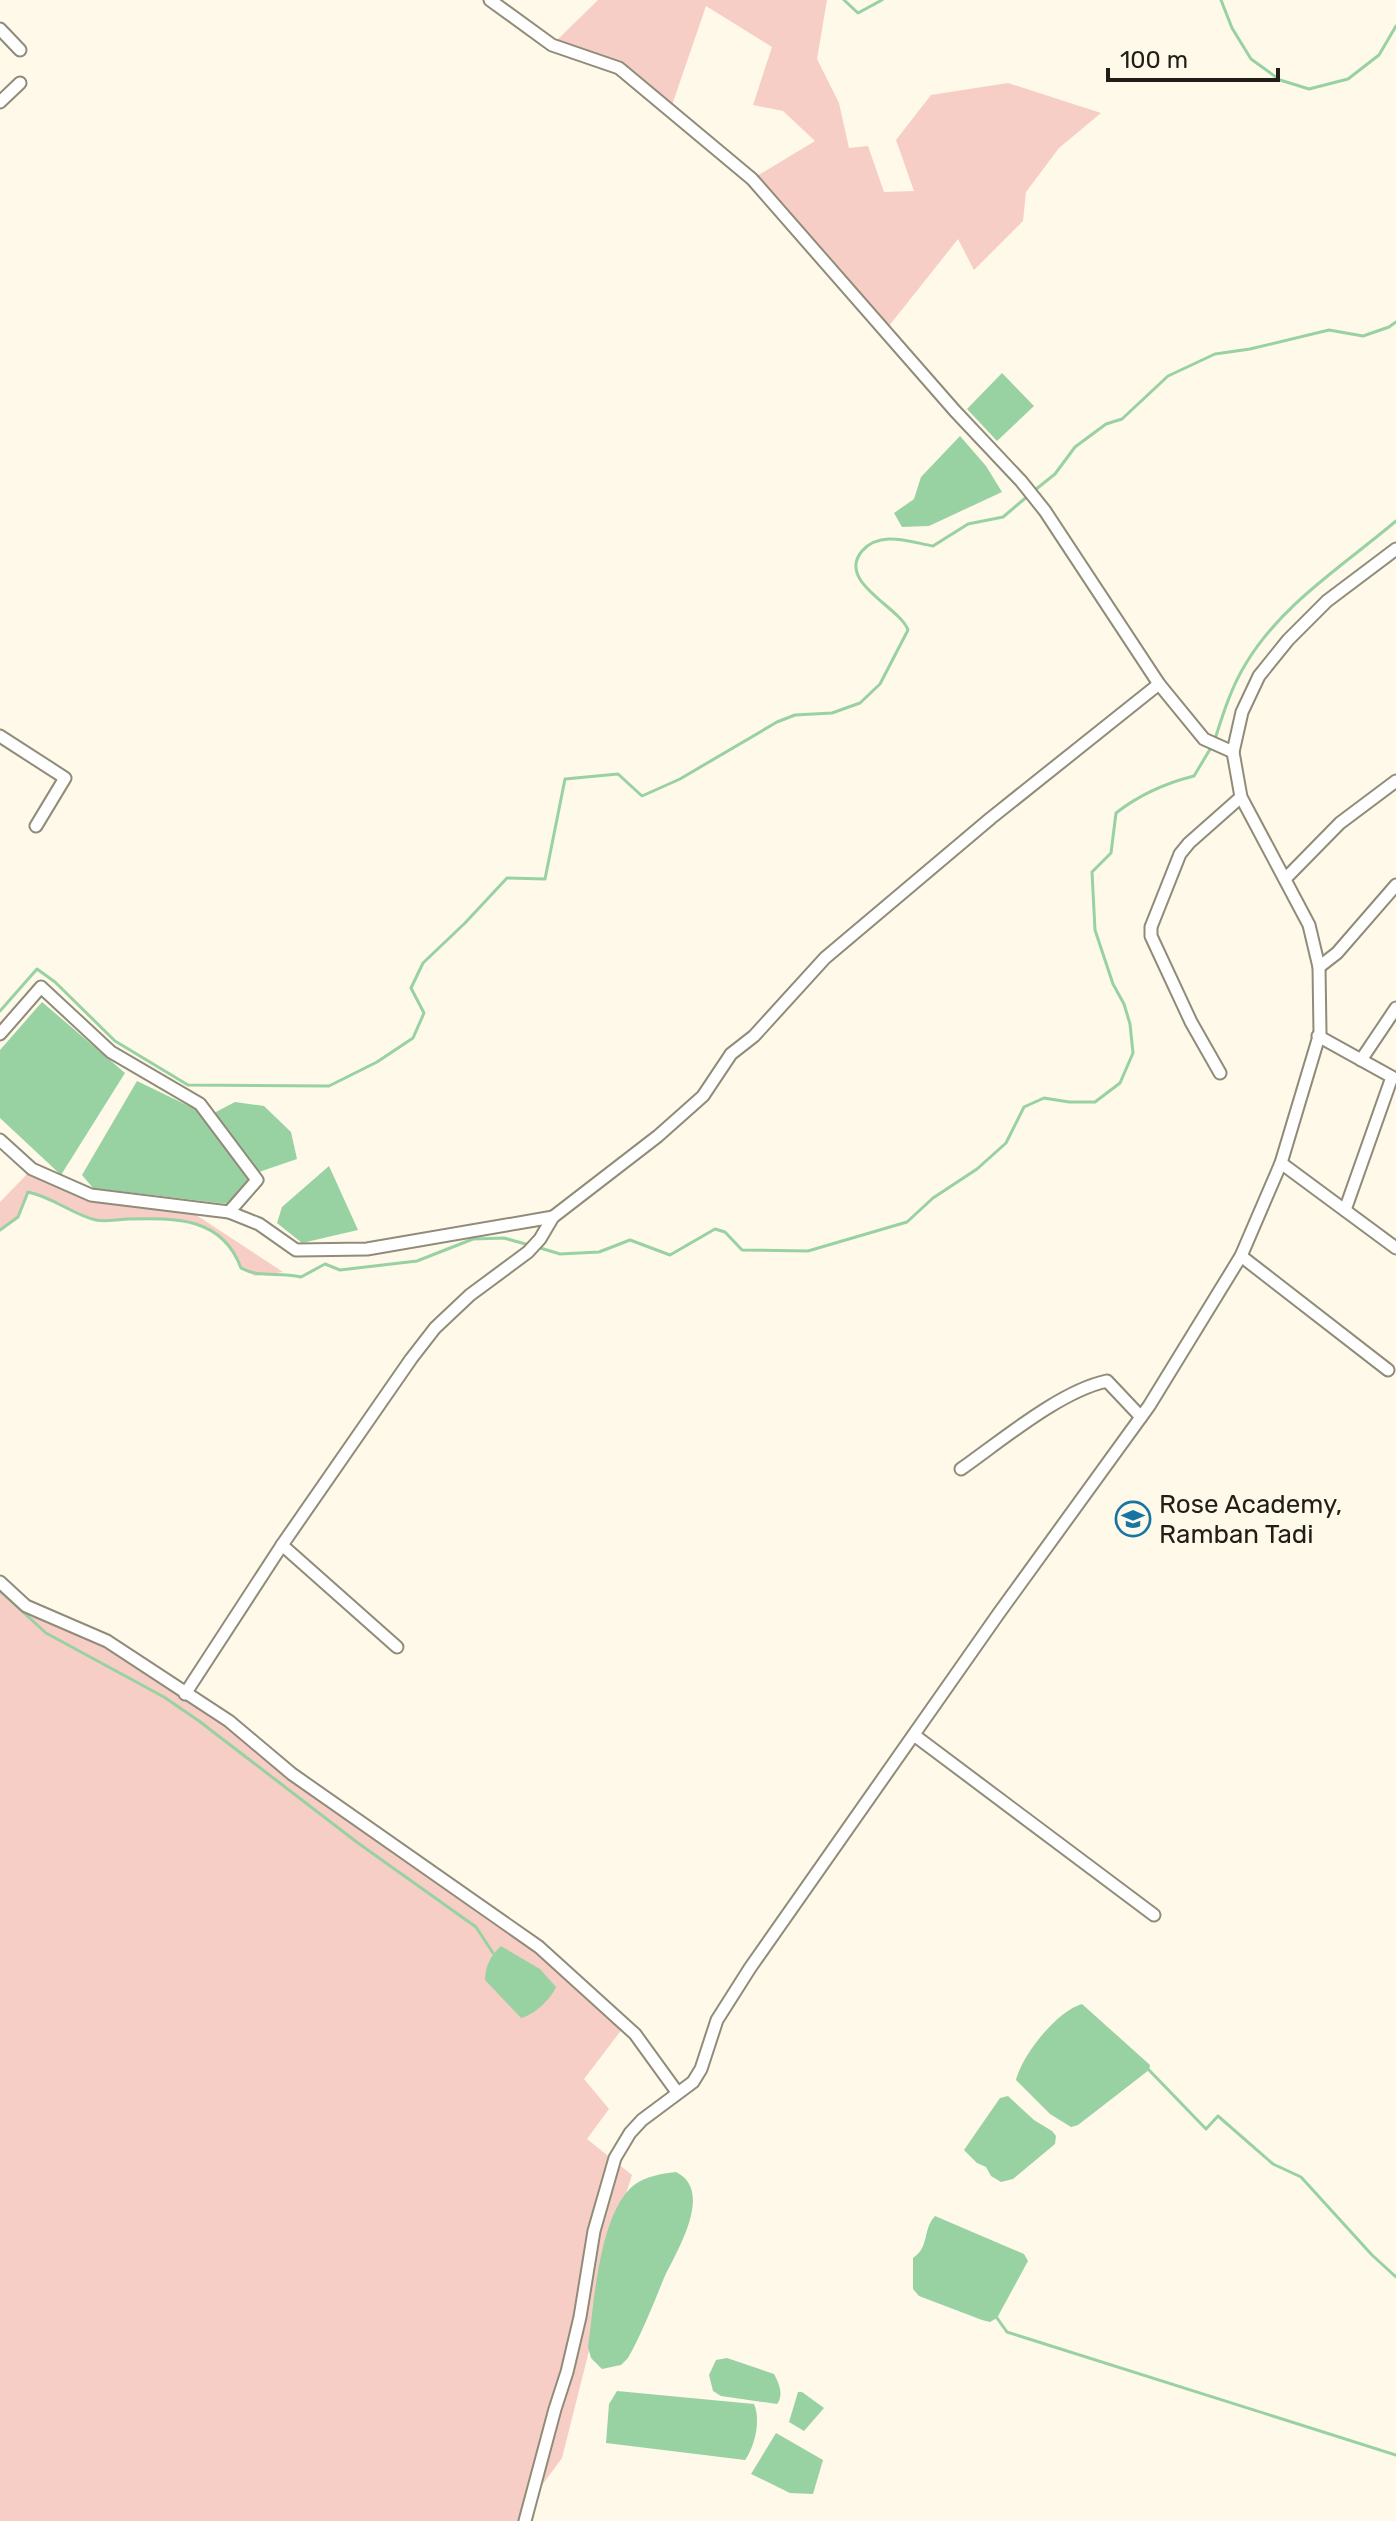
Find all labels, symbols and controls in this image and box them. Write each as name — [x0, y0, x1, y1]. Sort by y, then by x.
scale bar — [1108, 32, 1278, 82]
text: 100 m — [1120, 46, 1188, 74]
place label: Rose Academy, Ramban Tadi — [1159, 1489, 1342, 1550]
school or university icon: Rose Academy, Ramban Tadi — [1114, 1500, 1152, 1538]

